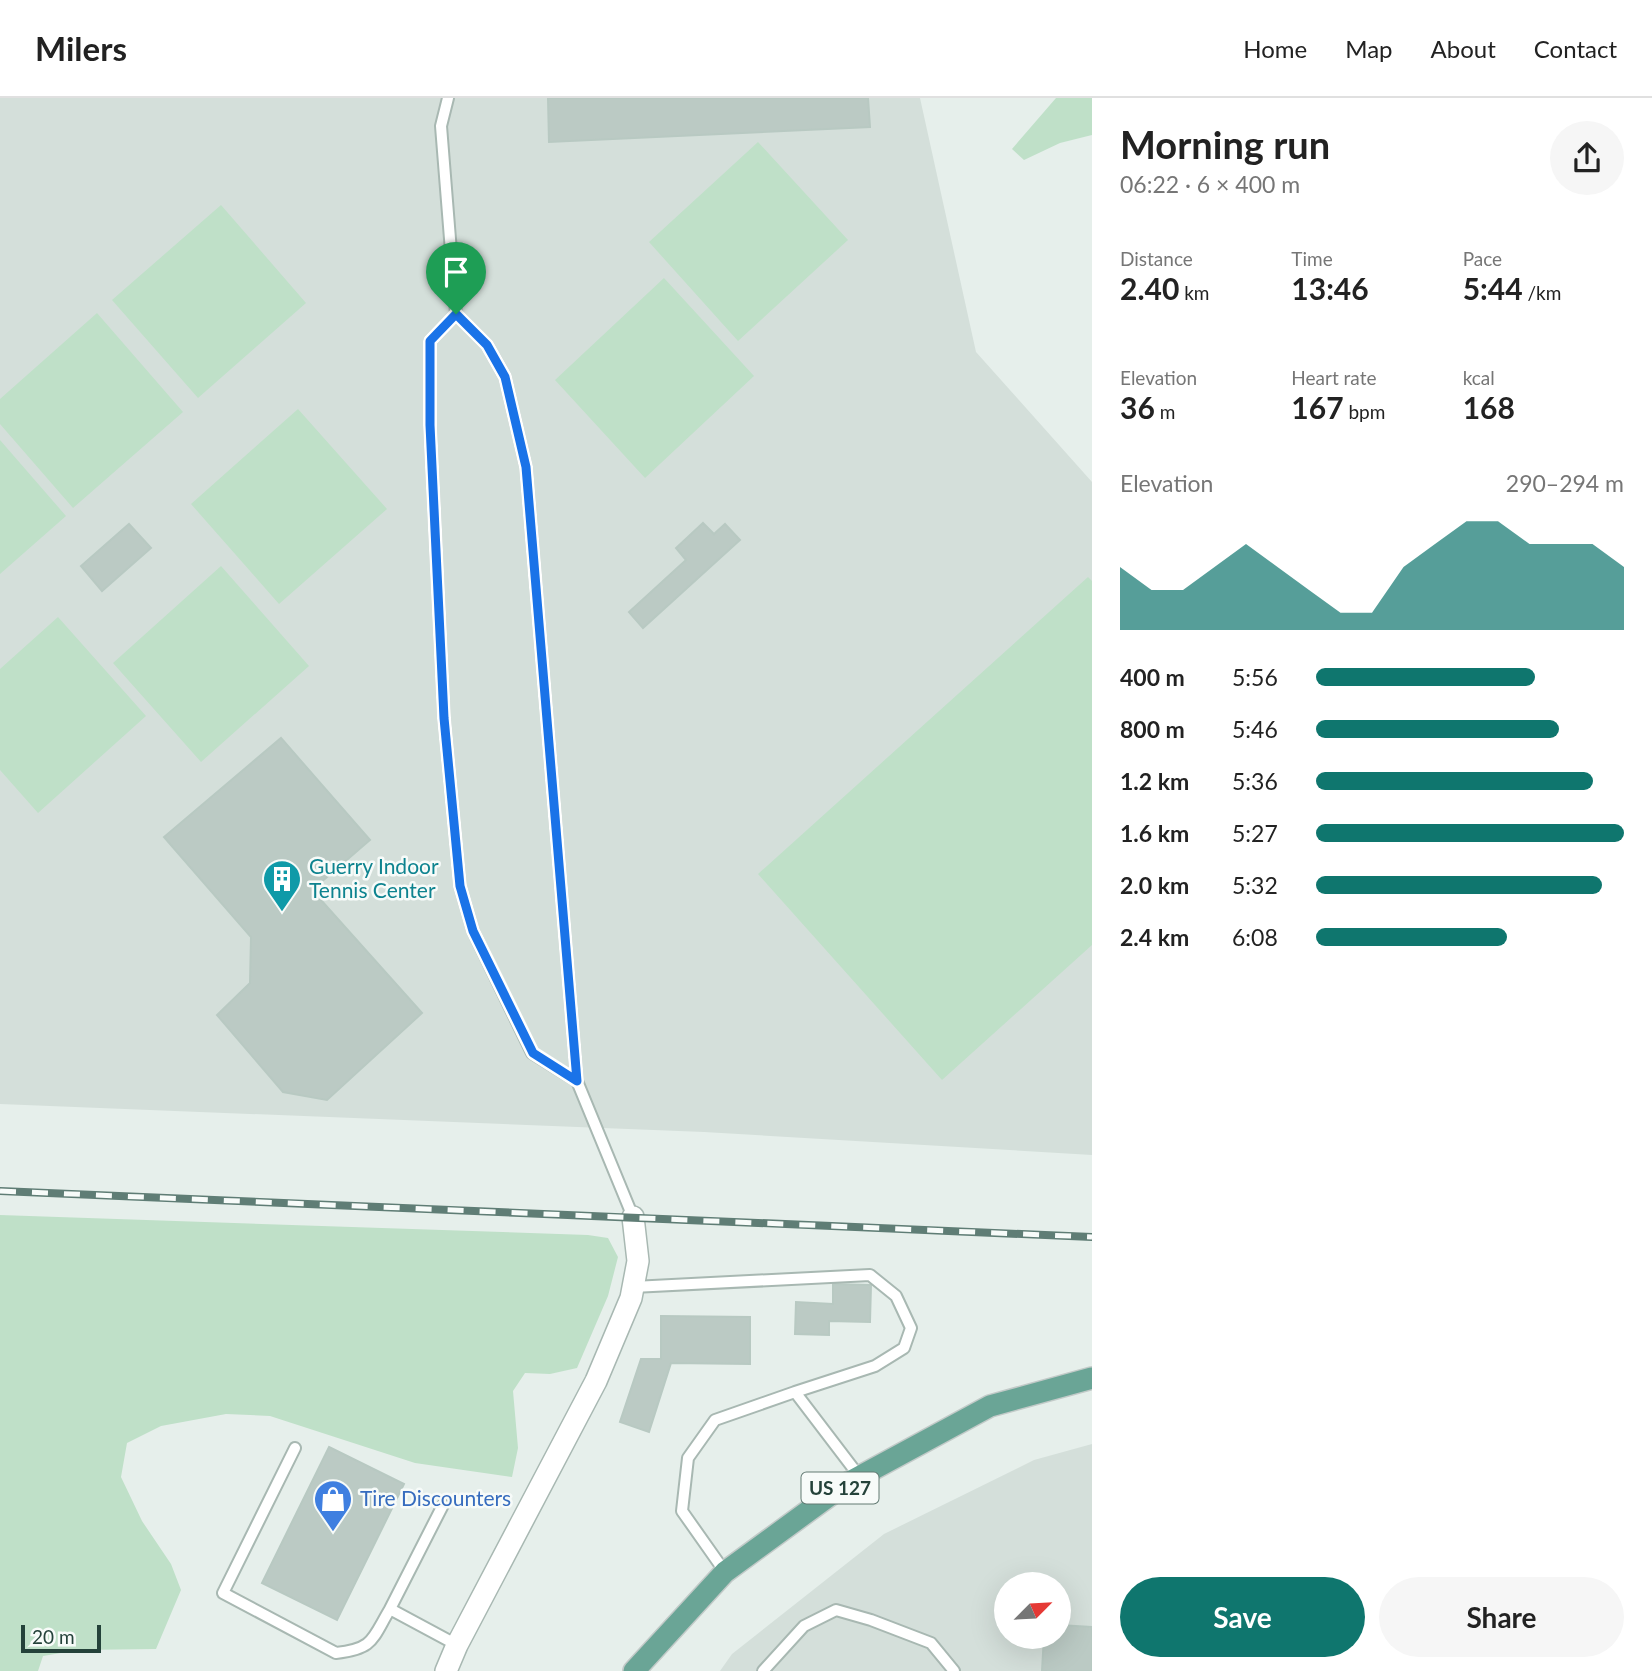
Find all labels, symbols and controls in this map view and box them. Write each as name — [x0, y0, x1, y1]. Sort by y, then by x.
text: Milers — [35, 28, 127, 68]
text: Home — [1243, 34, 1307, 63]
text: Map — [1345, 34, 1393, 63]
text: About — [1431, 34, 1496, 63]
text: Contact — [1534, 34, 1617, 63]
text: Morning run — [1120, 121, 1330, 167]
button: share — [1550, 121, 1624, 195]
text: 06:22 · 6 × 400 m — [1120, 170, 1300, 198]
pin — [426, 242, 486, 314]
text: Distance — [1120, 247, 1193, 270]
text: Time — [1291, 247, 1333, 270]
text: Pace — [1463, 247, 1502, 270]
icon: arrive — [437, 253, 475, 291]
text: 2.40 — [1120, 270, 1179, 306]
text: 13:46 — [1291, 270, 1369, 306]
text: 5:44 — [1463, 270, 1523, 306]
text: km — [1179, 281, 1209, 304]
text: /km — [1523, 281, 1561, 304]
text: Elevation — [1120, 366, 1197, 389]
text: Heart rate — [1291, 366, 1377, 389]
text: kcal — [1463, 366, 1495, 389]
text: 36 — [1120, 389, 1155, 425]
text: 167 — [1291, 389, 1344, 425]
text: 168 — [1463, 389, 1515, 425]
text: m — [1155, 400, 1175, 423]
text: bpm — [1344, 400, 1385, 423]
text: Elevation — [1120, 469, 1213, 497]
text: 290–294 m — [1506, 469, 1624, 497]
text: 400 m — [1120, 663, 1185, 691]
text: 5:56 — [1232, 663, 1278, 691]
text: 800 m — [1120, 715, 1185, 743]
text: 5:46 — [1232, 715, 1278, 743]
text: 1.2 km — [1120, 767, 1189, 795]
text: 5:36 — [1232, 767, 1278, 795]
text: 1.6 km — [1120, 819, 1189, 847]
text: 5:27 — [1232, 819, 1278, 847]
place label: Guerry Indoor Tennis Center — [309, 853, 439, 902]
building icon: Guerry Indoor Tennis Center — [261, 858, 303, 913]
text: 2.0 km — [1120, 871, 1189, 899]
text: 5:32 — [1232, 871, 1278, 899]
text: 2.4 km — [1120, 923, 1189, 951]
text: 6:08 — [1232, 923, 1278, 951]
road number: US 127 — [802, 1472, 878, 1504]
shop icon: Tire Discounters — [312, 1478, 354, 1533]
place label: Tire Discounters — [360, 1485, 511, 1510]
north arrow — [994, 1572, 1071, 1648]
map controls — [994, 1572, 1071, 1649]
button: Save — [1120, 1577, 1365, 1657]
button: Share — [1379, 1577, 1624, 1657]
scale bar — [21, 1622, 102, 1654]
text: 20 m — [32, 1625, 75, 1648]

